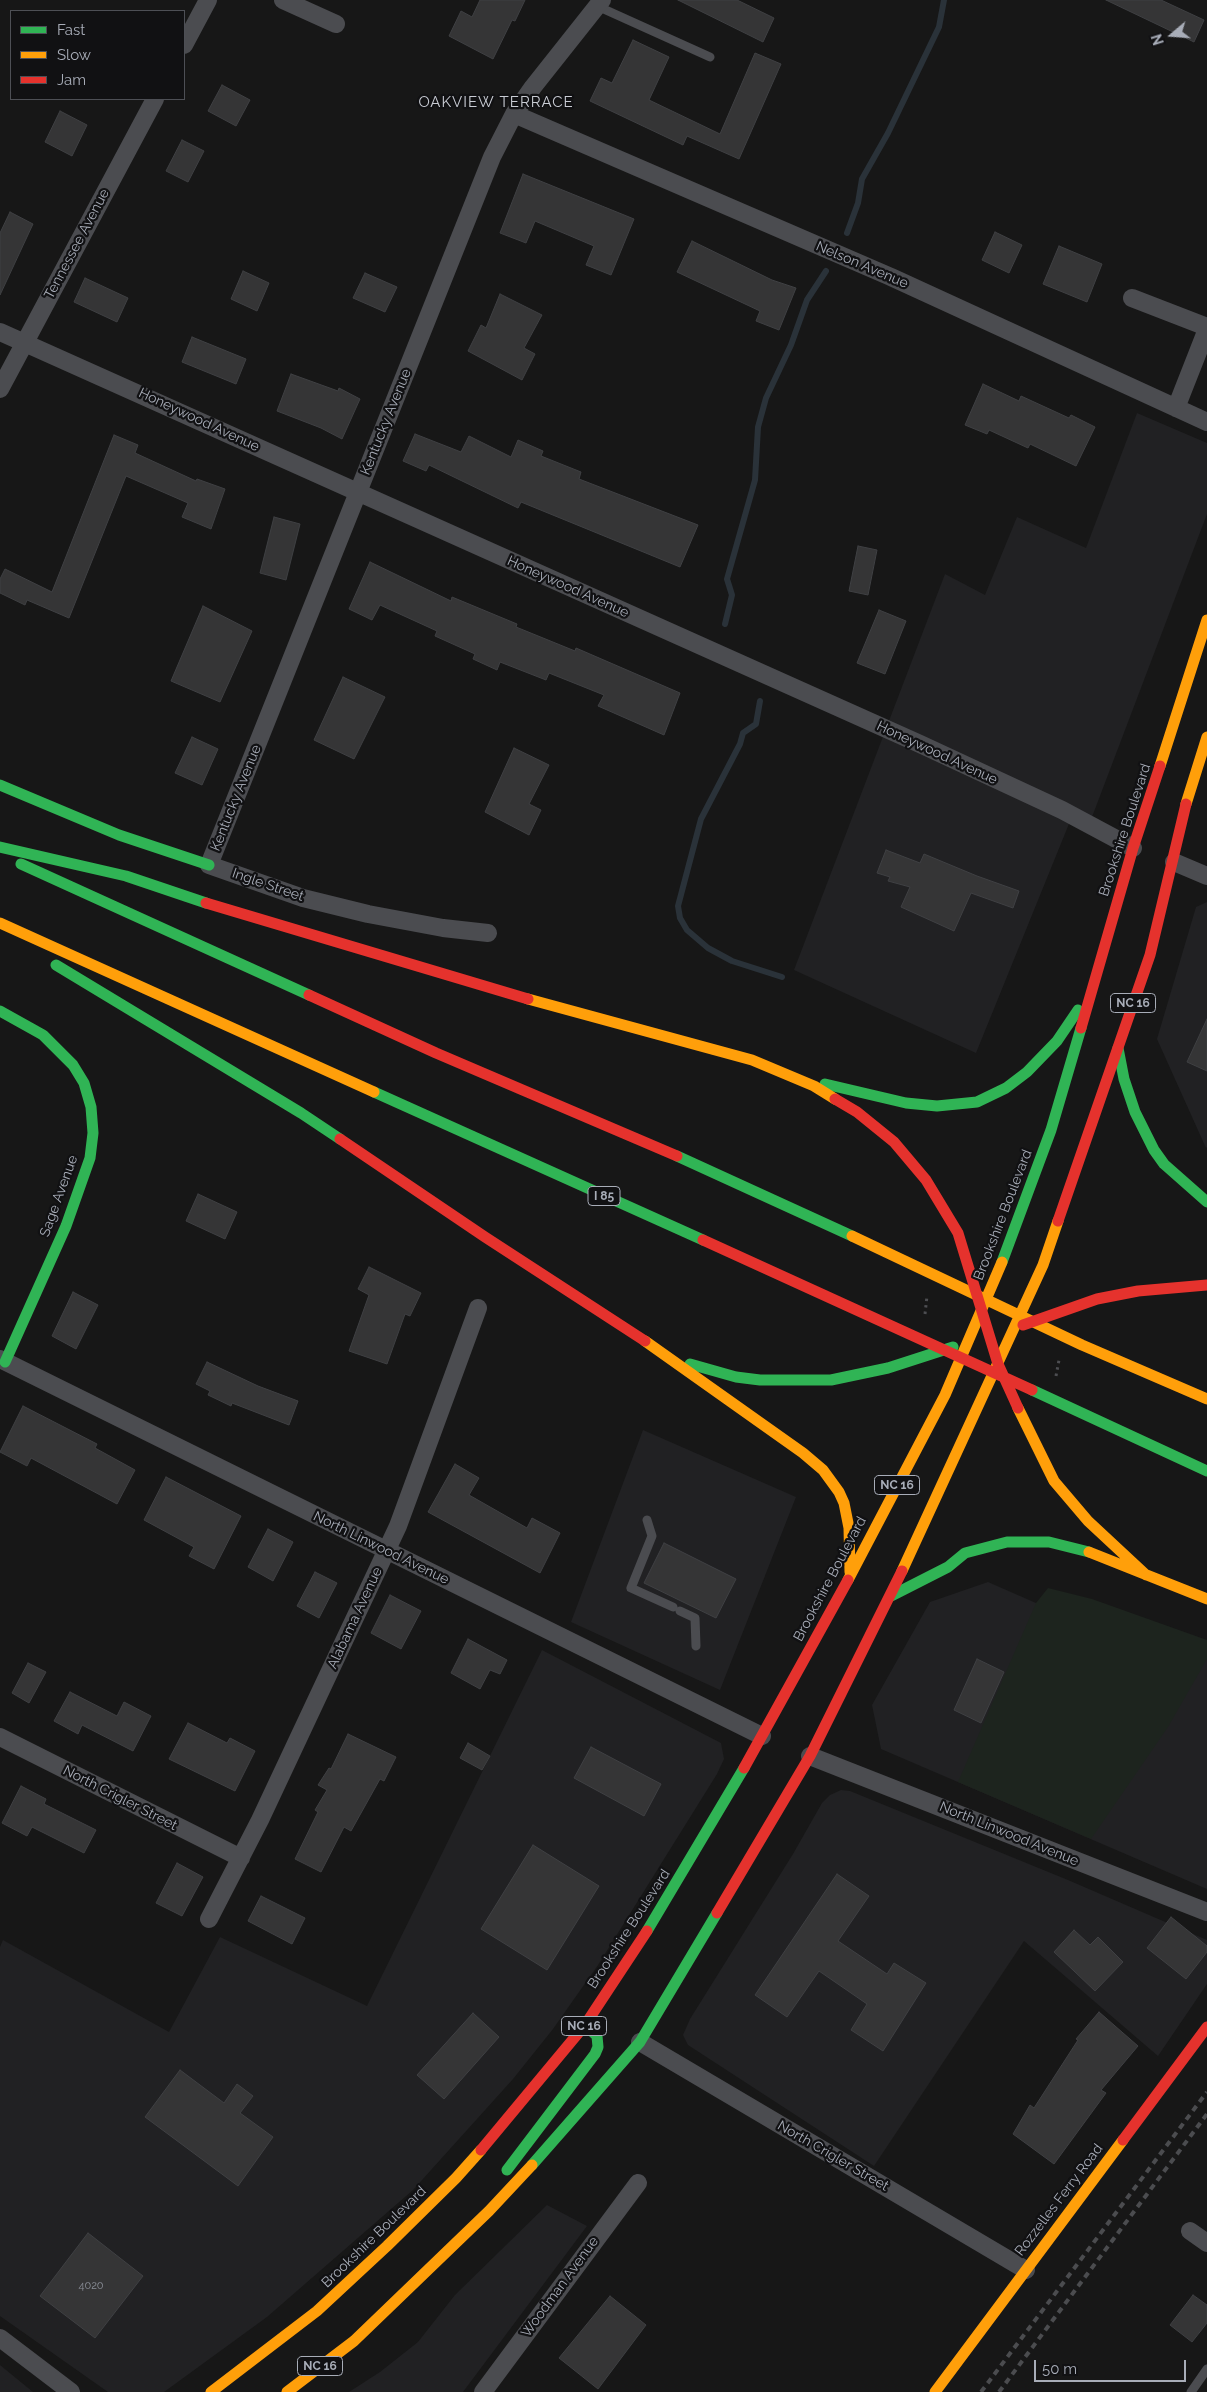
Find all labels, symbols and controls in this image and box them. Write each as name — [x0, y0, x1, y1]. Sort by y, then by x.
legend — [10, 10, 185, 100]
north arrow — [1147, 10, 1197, 60]
text: Fast — [57, 21, 85, 39]
text: N — [1148, 32, 1167, 47]
text: Slow — [57, 46, 91, 64]
text: Jam — [57, 71, 86, 89]
district label: OAKVIEW TERRACE — [417, 93, 575, 111]
street label: Tennessee Avenue — [41, 186, 113, 302]
street label: Nelson Avenue — [813, 238, 911, 292]
street label: Kentucky Avenue — [357, 366, 415, 478]
street label: Honeywood Avenue — [136, 385, 262, 455]
street label: Honeywood Avenue — [505, 553, 631, 621]
street label: Honeywood Avenue — [874, 718, 1000, 788]
street label: Kentucky Avenue — [207, 742, 265, 854]
street label: Brookshire Boulevard — [1096, 761, 1154, 899]
street label: Ingle Street — [230, 865, 306, 905]
road number: NC 16 — [1110, 994, 1156, 1012]
street label: Brookshire Boulevard — [970, 1147, 1036, 1283]
street label: Sage Avenue — [36, 1153, 82, 1239]
road number: I 85 — [588, 1186, 620, 1206]
road number: NC 16 — [874, 1476, 920, 1494]
street label: North Linwood Avenue — [310, 1508, 452, 1588]
street label: Brookshire Boulevard — [790, 1514, 870, 1644]
street label: Alabama Avenue — [324, 1564, 386, 1672]
street label: North Crigler Street — [60, 1762, 180, 1834]
street label: North Linwood Avenue — [937, 1798, 1081, 1870]
street label: Brookshire Boulevard — [584, 1866, 674, 1992]
road number: NC 16 — [562, 2016, 606, 2035]
street label: North Crigler Street — [774, 2117, 892, 2195]
street label: Rozzelles Ferry Road — [1011, 2141, 1107, 2259]
street label: Brookshire Boulevard — [318, 2183, 430, 2291]
street label: Woodman Avenue — [518, 2233, 602, 2341]
house number: 4020 — [78, 2279, 104, 2293]
scale bar — [1037, 2350, 1190, 2382]
road number: NC 16 — [298, 2356, 342, 2376]
text: 50 m — [1042, 2360, 1077, 2378]

